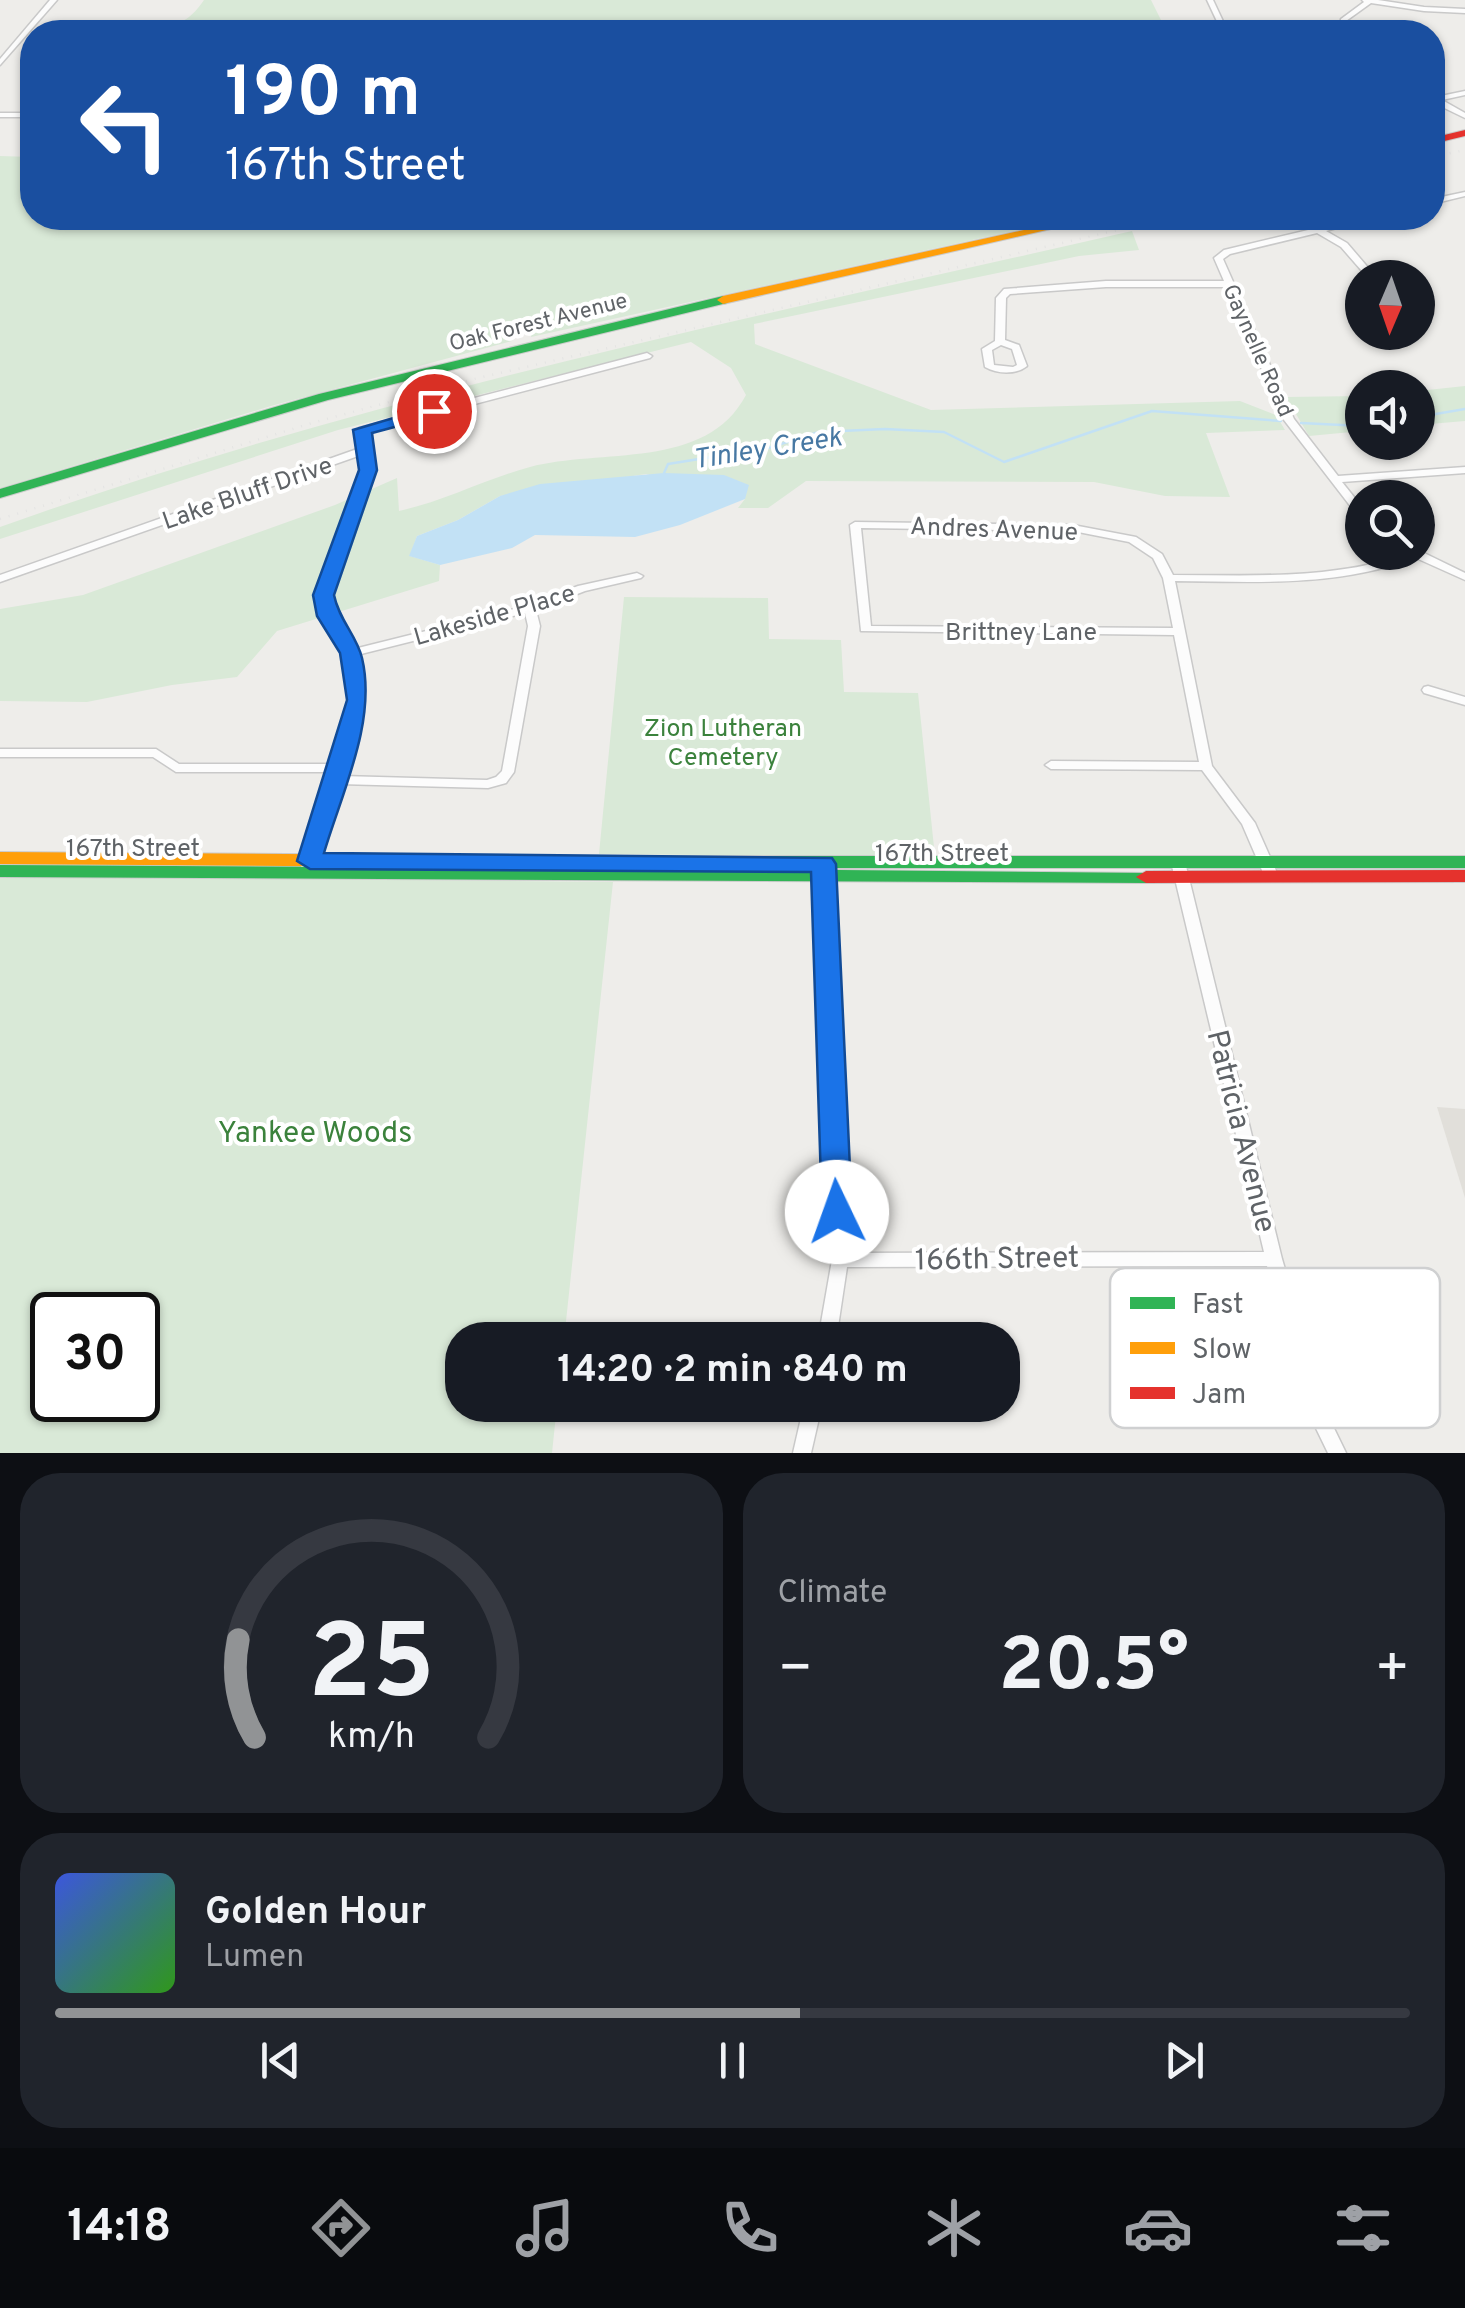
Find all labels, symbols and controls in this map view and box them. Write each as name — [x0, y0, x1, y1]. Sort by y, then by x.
text: 190 m — [225, 52, 421, 141]
icon: left — [60, 60, 190, 190]
text: 167th Street — [225, 139, 466, 196]
north arrow — [1345, 260, 1435, 350]
map controls — [1345, 260, 1435, 570]
street label: Gaynelle Road — [1215, 280, 1298, 422]
street label: Oak Forest Avenue — [447, 288, 631, 359]
pin — [392, 369, 477, 454]
button: sound — [1345, 370, 1435, 460]
icon: arrive — [407, 384, 462, 439]
water label: Tinley Creek — [691, 420, 845, 479]
street label: Lake Bluff Drive — [159, 451, 337, 539]
button: search — [1345, 480, 1435, 570]
street label: Andres Avenue — [909, 512, 1078, 550]
street label: Lakeside Place — [410, 579, 579, 655]
street label: Brittney Lane — [945, 618, 1097, 650]
park label: Zion Lutheran Cemetery — [644, 714, 802, 775]
street label: 167th Street — [66, 834, 200, 866]
street label: 167th Street — [875, 839, 1009, 871]
street label: Patricia Avenue — [1197, 1026, 1283, 1237]
park label: Yankee Woods — [218, 1116, 412, 1153]
position arrow — [785, 1160, 889, 1264]
street label: 166th Street — [915, 1241, 1079, 1280]
legend — [1110, 1268, 1440, 1428]
text: Fast — [1192, 1288, 1244, 1324]
speed limit sign: 30 — [30, 1292, 160, 1422]
text: Slow — [1192, 1333, 1251, 1369]
text: 14:20 · 2 min · 840 m — [557, 1347, 908, 1396]
text: Jam — [1192, 1378, 1246, 1414]
text: Climate — [778, 1574, 887, 1614]
text: 25 — [308, 1603, 435, 1735]
text: 20.5° — [999, 1622, 1189, 1717]
text: − — [778, 1636, 813, 1706]
text: + — [1375, 1636, 1410, 1706]
text: km/h — [328, 1715, 415, 1761]
text: Golden Hour — [205, 1889, 426, 1938]
text: Lumen — [205, 1938, 304, 1978]
icon: previous — [253, 2033, 308, 2088]
icon: pause — [705, 2033, 760, 2088]
icon: next — [1157, 2033, 1212, 2088]
icon: directions — [306, 2193, 376, 2263]
icon: music — [510, 2193, 580, 2263]
icon: phone — [715, 2193, 785, 2263]
icon: climate — [919, 2193, 989, 2263]
icon: car — [1123, 2193, 1193, 2263]
icon: filters — [1328, 2193, 1398, 2263]
text: 14:18 — [67, 2200, 171, 2257]

